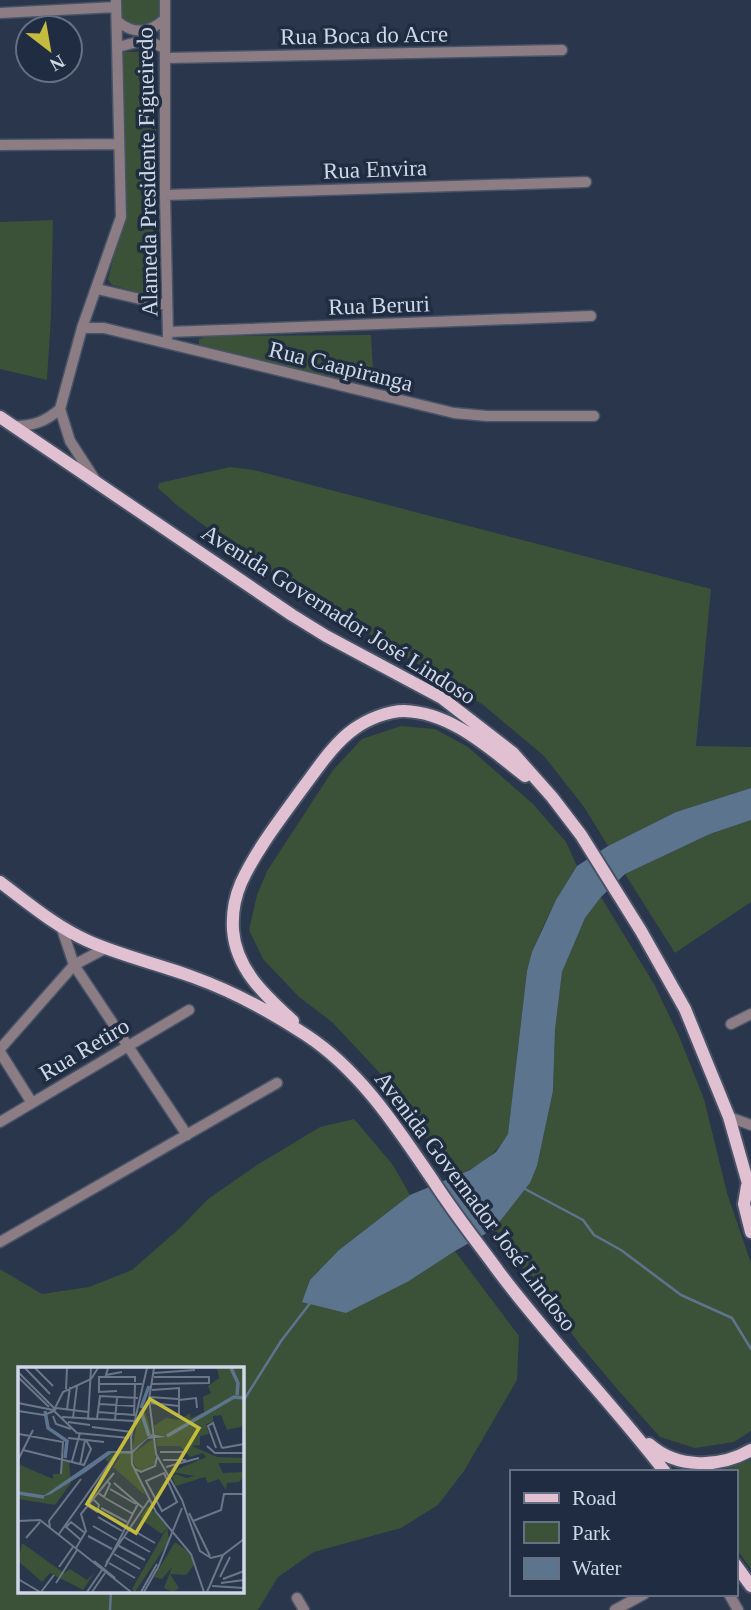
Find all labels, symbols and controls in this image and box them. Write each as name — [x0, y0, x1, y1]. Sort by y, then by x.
north arrow — [14, 14, 84, 84]
street label: Rua Boca do Acre — [280, 22, 448, 49]
street label: Alameda Presidente Figueiredo — [132, 27, 163, 317]
text: N — [46, 51, 69, 76]
street label: Rua Envira — [323, 155, 427, 184]
street label: Rua Beruri — [328, 291, 430, 320]
street label: Rua Caapiranga — [266, 337, 415, 396]
street label: Avenida Governador José Lindoso — [197, 519, 480, 709]
street label: Rua Retiro — [35, 1013, 134, 1086]
street label: Avenida Governador José Lindoso — [370, 1067, 581, 1336]
inset map — [18, 1367, 243, 1592]
legend — [510, 1470, 737, 1596]
text: Road — [572, 1486, 617, 1510]
text: Park — [572, 1521, 611, 1545]
text: Water — [572, 1556, 622, 1580]

